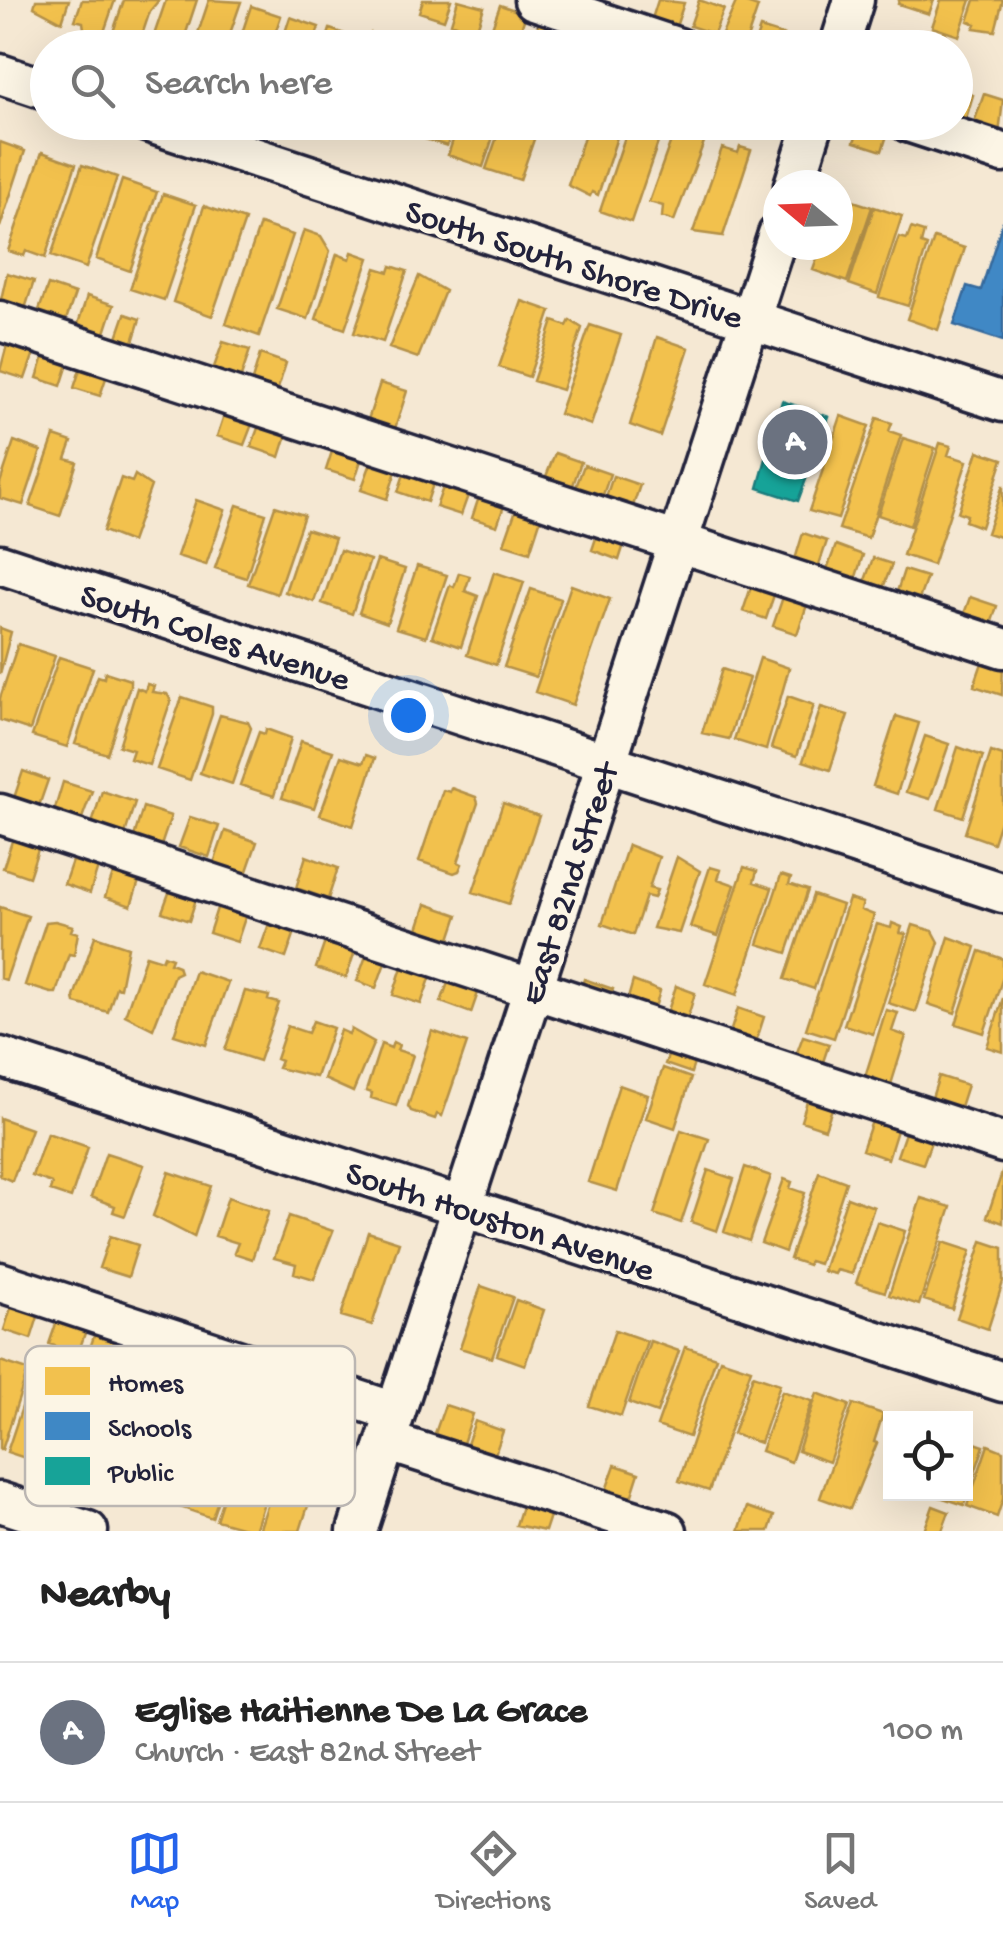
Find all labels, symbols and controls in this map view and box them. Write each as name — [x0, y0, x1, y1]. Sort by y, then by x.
search box — [30, 30, 973, 140]
icon: search — [65, 58, 120, 113]
text: Search here — [145, 63, 332, 107]
north arrow — [763, 170, 853, 260]
street label: South South Shore Drive — [399, 193, 748, 341]
pin: A — [762, 404, 828, 480]
street label: South Coles Avenue — [74, 577, 355, 704]
your location — [383, 690, 434, 741]
street label: East 82nd Street — [514, 756, 631, 1011]
street label: South Houston Avenue — [340, 1155, 660, 1294]
legend — [25, 1346, 355, 1506]
text: Homes — [108, 1369, 184, 1402]
map controls — [883, 1411, 973, 1501]
button: locate — [883, 1411, 973, 1501]
text: Schools — [108, 1414, 192, 1447]
text: Public — [107, 1459, 175, 1492]
text: Nearby — [40, 1572, 170, 1621]
text: Eglise Haitienne De La Grace — [135, 1691, 587, 1735]
text: A — [63, 1713, 82, 1751]
text: 100 m — [883, 1713, 963, 1751]
text: Church · East 82nd Street — [135, 1735, 479, 1773]
tab: Map — [127, 1826, 182, 1919]
tab: Directions — [436, 1826, 550, 1919]
tab: Saved — [804, 1826, 876, 1919]

